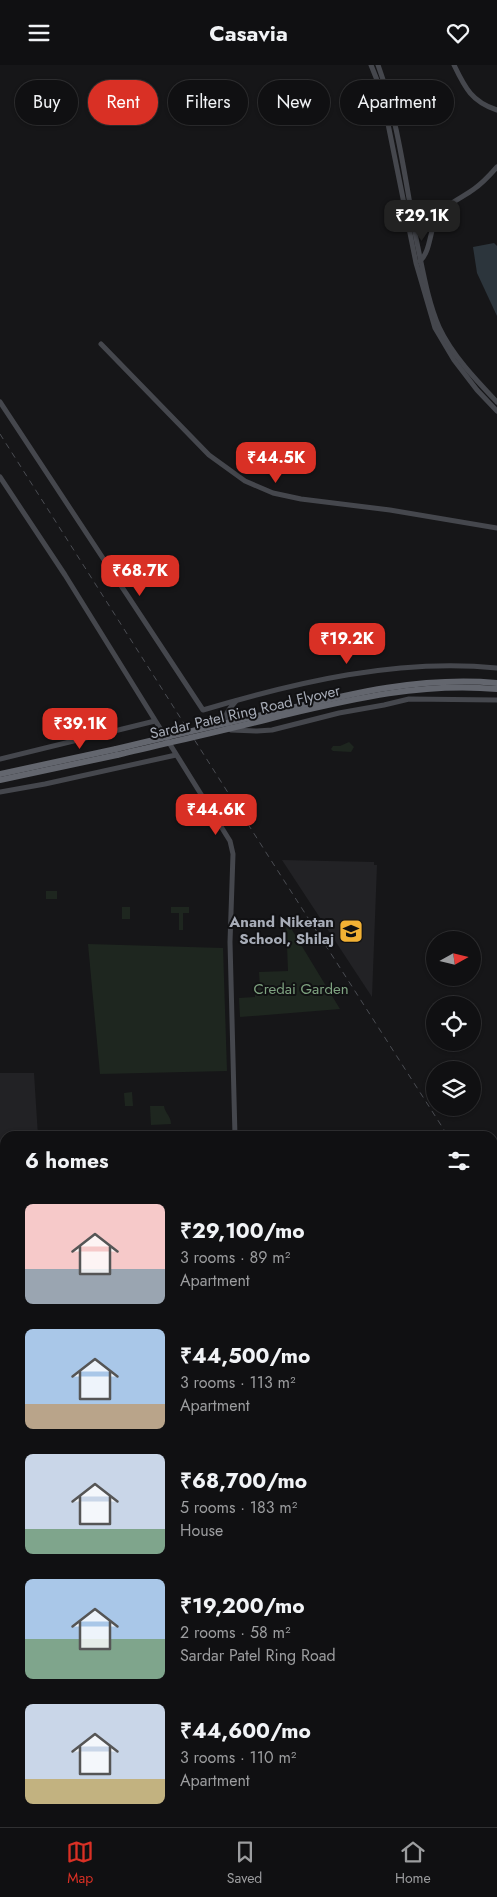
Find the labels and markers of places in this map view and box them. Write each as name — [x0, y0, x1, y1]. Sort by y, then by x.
pin: ₹29.1K — [381, 199, 463, 242]
pin: ₹44.5K — [235, 441, 317, 484]
pin: ₹68.7K — [99, 555, 181, 597]
pin: ₹19.2K — [306, 623, 388, 665]
pin: ₹39.1K — [39, 707, 121, 750]
pin: ₹44.6K — [175, 793, 257, 836]
place label: Anand Niketan School, Shilaj — [228, 911, 334, 950]
school or university icon: Anand Niketan School, Shilaj — [338, 918, 364, 944]

